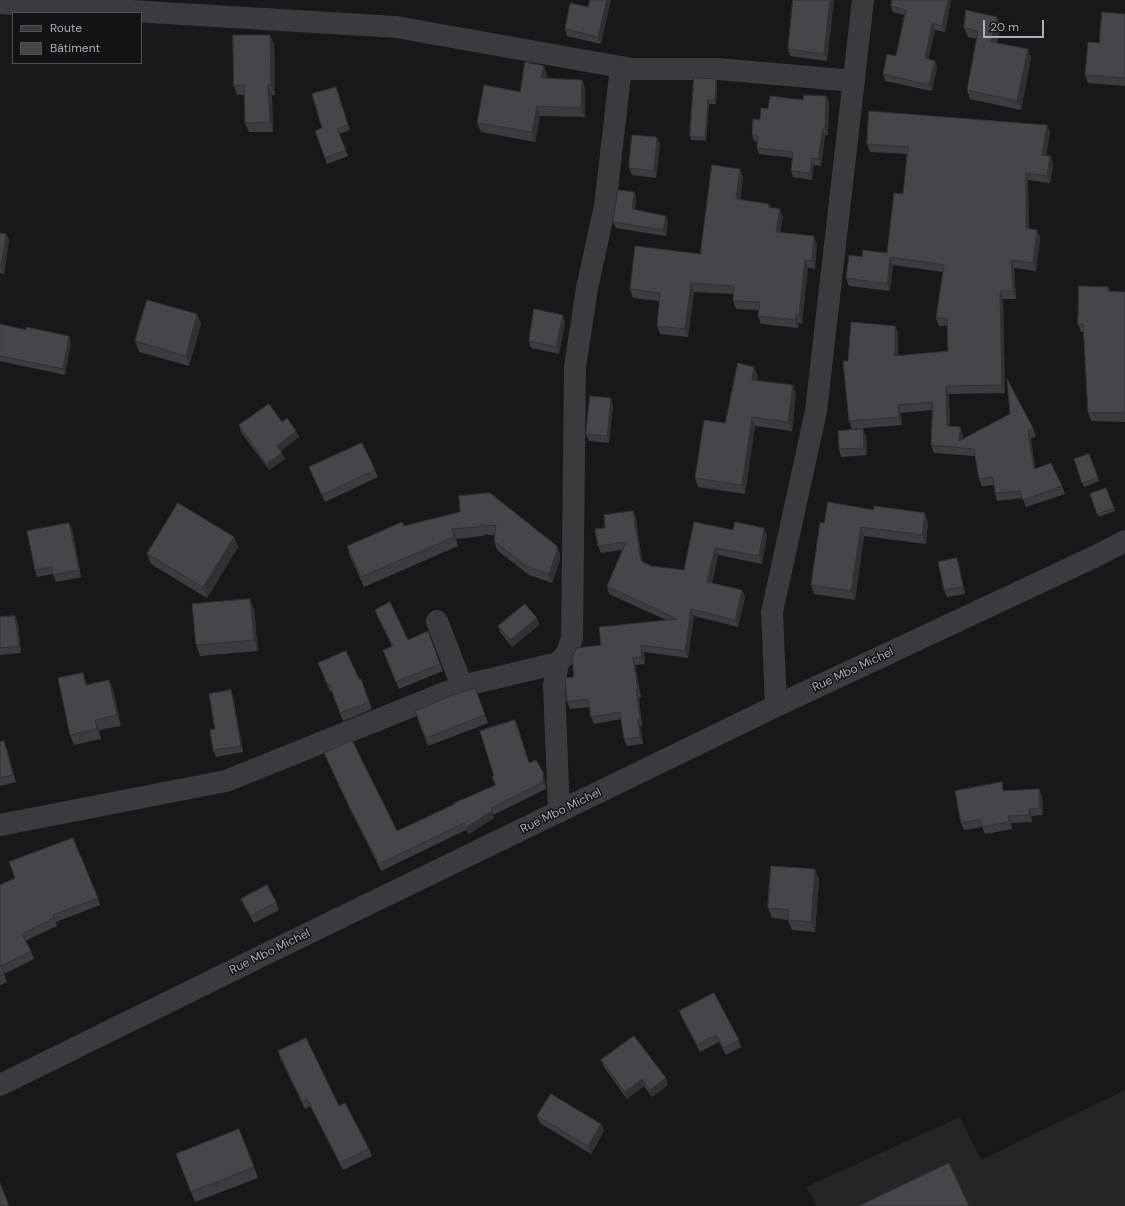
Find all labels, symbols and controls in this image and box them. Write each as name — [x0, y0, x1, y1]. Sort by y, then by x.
legend — [12, 12, 142, 64]
scale bar — [985, 12, 1046, 38]
text: 20 m — [990, 19, 1019, 35]
text: Route — [50, 20, 82, 36]
text: Bâtiment — [50, 40, 100, 56]
street label: Rue Mbo Michel — [810, 645, 896, 695]
street label: Rue Mbo Michel — [518, 785, 604, 837]
street label: Rue Mbo Michel — [227, 926, 313, 978]

